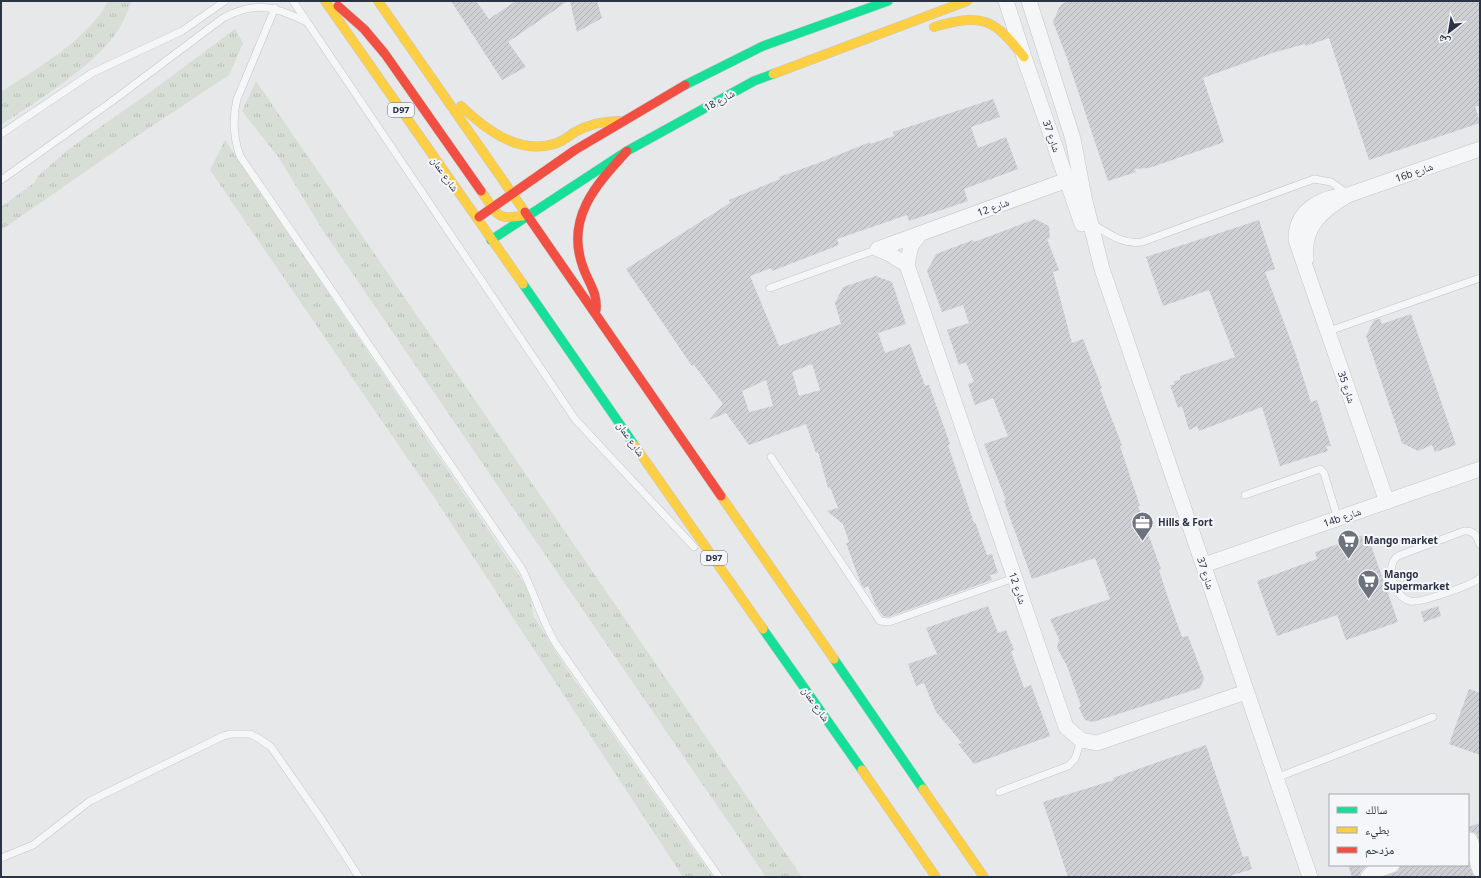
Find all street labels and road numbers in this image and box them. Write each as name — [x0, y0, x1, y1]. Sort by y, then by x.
street label: شارع 18 — [701, 86, 737, 114]
road number: D97 — [388, 103, 414, 117]
street label: شارع 37 — [1040, 118, 1064, 154]
street label: شارع عمان — [428, 154, 462, 194]
street label: 16b شارع — [1393, 159, 1435, 185]
street label: شارع 12 — [975, 195, 1011, 219]
street label: شارع 35 — [1335, 369, 1359, 405]
street label: شارع عمان — [614, 419, 648, 459]
street label: 14b شارع — [1321, 504, 1363, 530]
road number: D97 — [701, 551, 727, 565]
street label: شارع 37 — [1194, 555, 1218, 591]
street label: شارع 12 — [1006, 570, 1030, 606]
street label: شارع عمان — [799, 684, 833, 724]

